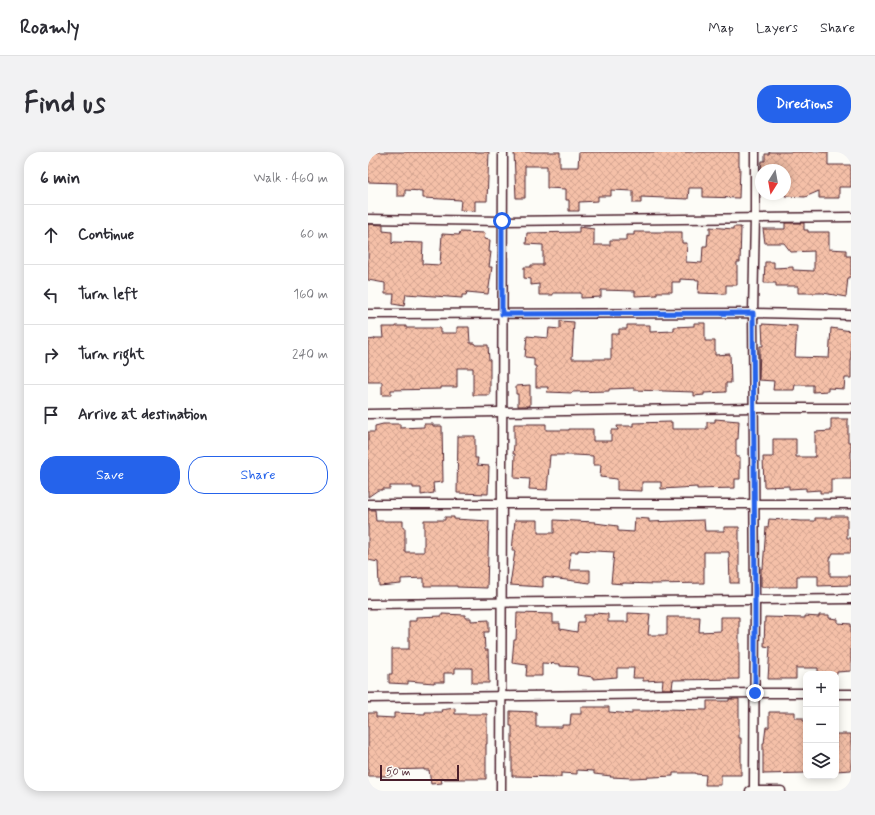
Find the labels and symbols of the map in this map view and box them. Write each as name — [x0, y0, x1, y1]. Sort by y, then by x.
north arrow — [755, 164, 791, 200]
route start — [493, 212, 511, 230]
route end — [746, 684, 764, 702]
scale bar — [380, 763, 459, 782]

